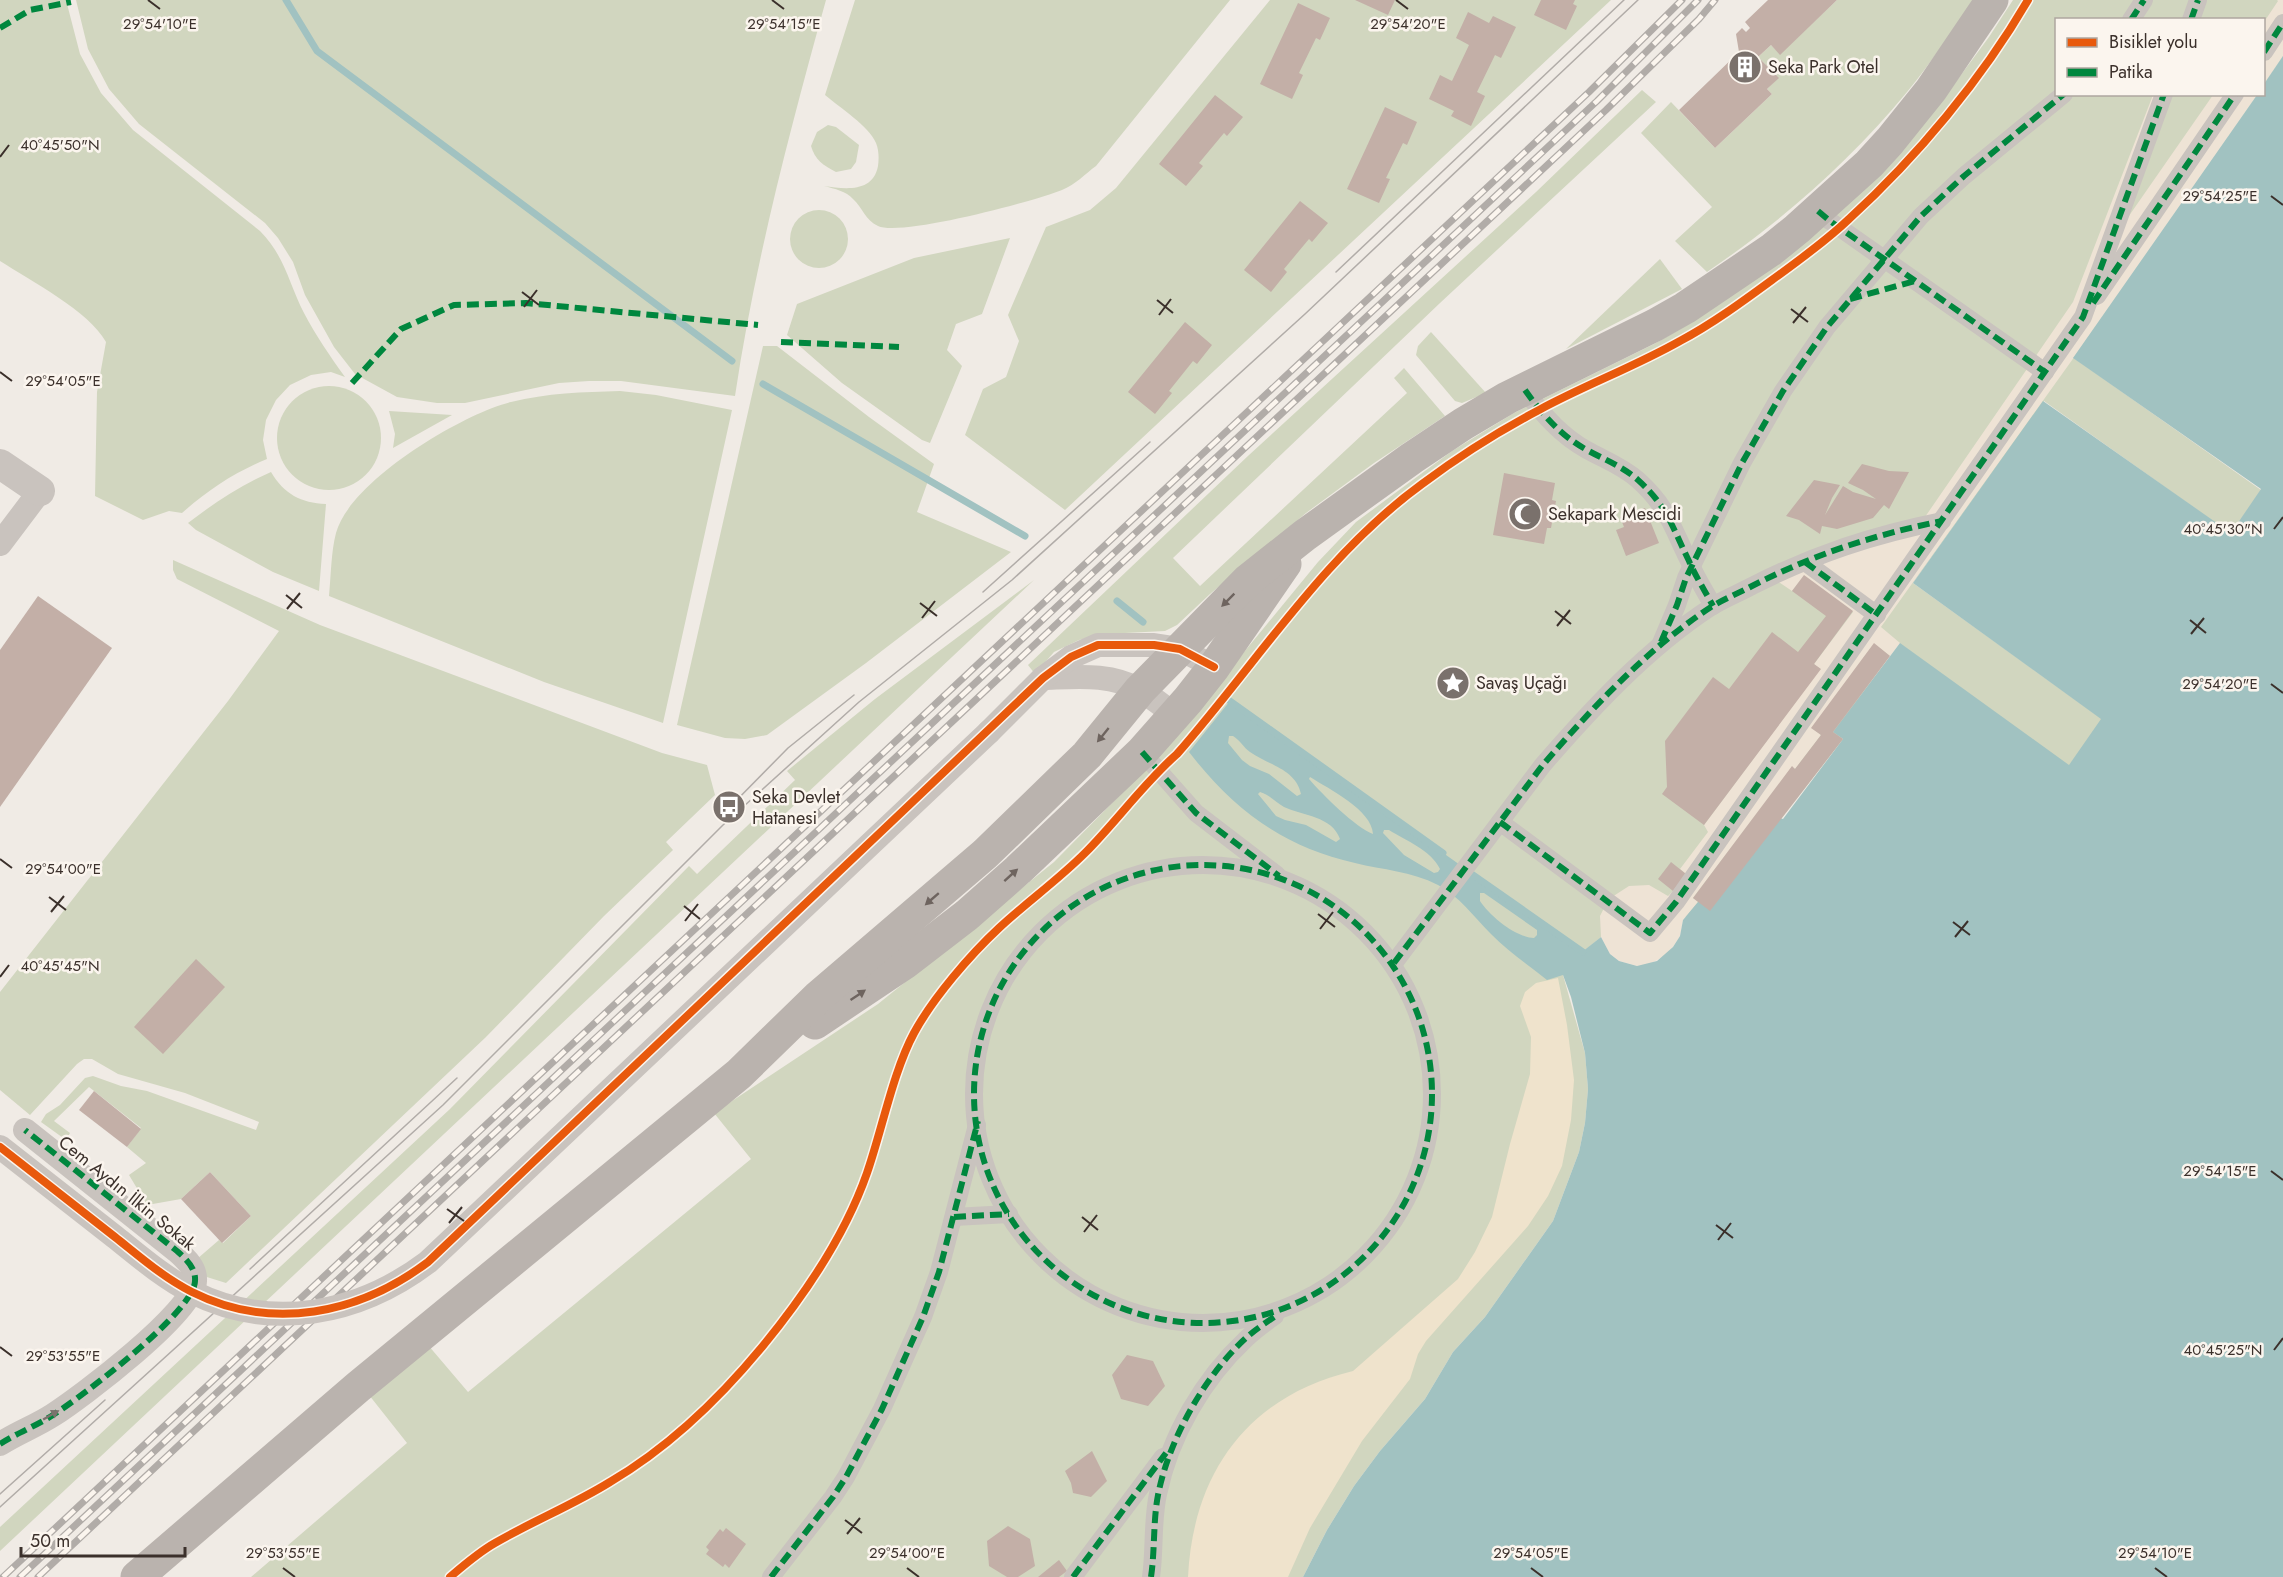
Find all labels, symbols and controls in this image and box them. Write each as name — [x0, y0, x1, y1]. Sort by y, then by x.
text: 29°54'10"E — [123, 13, 197, 35]
text: 29°54'15"E — [747, 13, 821, 35]
text: 29°54'20"E — [1370, 13, 1446, 35]
legend — [2055, 18, 2265, 96]
text: Bisiklet yolu — [2109, 29, 2198, 55]
building icon: Seka Park Otel — [1727, 49, 1763, 85]
place label: Seka Park Otel — [1768, 54, 1879, 80]
text: Patika — [2109, 59, 2153, 85]
text: 40°45'50"N — [20, 134, 100, 156]
text: 29°54'25"E — [2182, 185, 2258, 207]
text: 29°54'05"E — [25, 370, 101, 392]
mosque icon: Sekapark Mescidi — [1507, 496, 1543, 532]
place label: Sekapark Mescidi — [1548, 501, 1681, 527]
text: 40°45'30"N — [2183, 518, 2263, 540]
one-way arrow — [1222, 592, 1236, 606]
place icon: Savaş Uçağı — [1435, 665, 1471, 701]
place label: Savaş Uçağı — [1476, 670, 1567, 696]
text: 29°54'20"E — [2182, 673, 2258, 695]
one-way arrow — [1096, 727, 1109, 743]
place label: Seka Devlet Hatanesi — [752, 784, 841, 831]
bus stop icon: Seka Devlet Hatanesi — [711, 789, 747, 825]
text: 29°54'00"E — [25, 858, 101, 880]
one-way arrow — [1004, 868, 1019, 882]
one-way arrow — [924, 893, 940, 906]
text: 40°45'45"N — [20, 955, 100, 977]
one-way arrow — [849, 989, 865, 1001]
street label: Cem Aydın İlkin Sokak — [53, 1129, 201, 1257]
text: 29°54'15"E — [2183, 1160, 2257, 1182]
text: 40°45'25"N — [2184, 1339, 2263, 1361]
text: 29°53'55"E — [26, 1345, 100, 1367]
one-way arrow — [43, 1410, 59, 1421]
scale bar — [21, 1520, 184, 1558]
text: 50 m — [30, 1528, 70, 1554]
text: 29°53'55"E — [246, 1542, 320, 1564]
text: 29°54'00"E — [869, 1542, 945, 1564]
text: 29°54'05"E — [1493, 1542, 1569, 1564]
text: 29°54'10"E — [2118, 1542, 2192, 1564]

